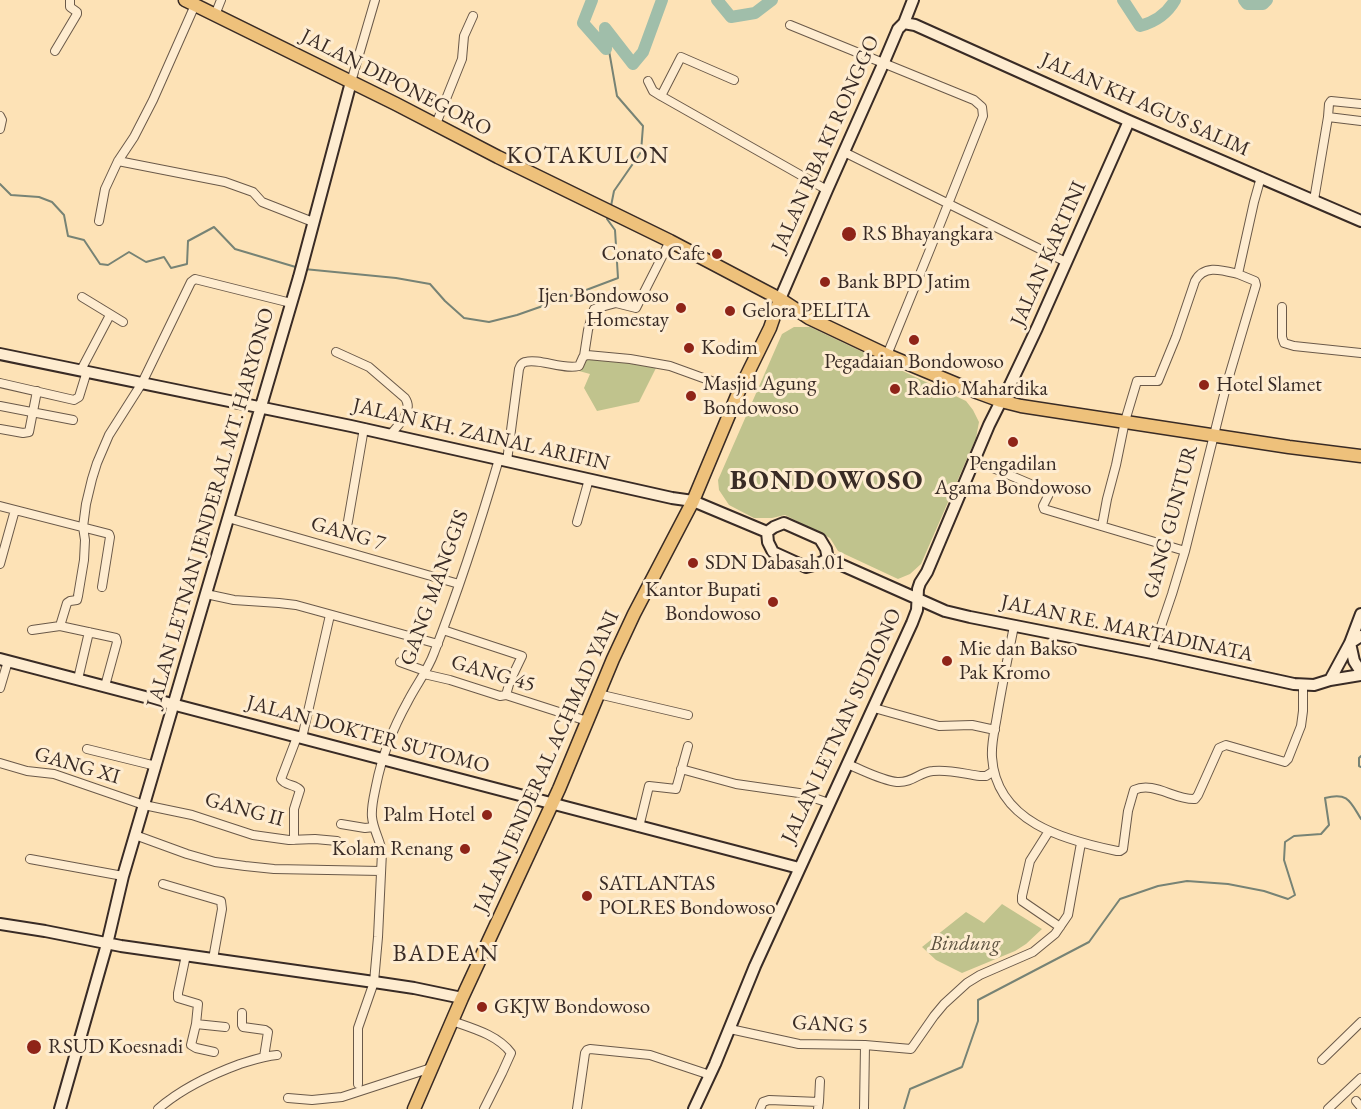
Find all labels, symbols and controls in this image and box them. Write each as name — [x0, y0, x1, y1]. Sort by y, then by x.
street label: JALAN DIPONEGORO — [296, 24, 496, 142]
street label: JALAN RBA KI RONGGO — [767, 31, 885, 257]
street label: JALAN KH AGUS SALIM — [1037, 48, 1253, 162]
district label: KOTAKULON — [506, 142, 670, 170]
street label: JALAN KARTINI — [1006, 178, 1092, 330]
place label: RS Bhayangkara — [862, 221, 993, 247]
marker: RS Bhayangkara — [840, 225, 858, 243]
place label: Conato Cafe — [601, 241, 705, 267]
marker: Conato Cafe — [710, 247, 724, 261]
place label: Bank BPD Jatim — [837, 269, 970, 295]
marker: Bank BPD Jatim — [818, 275, 832, 289]
place label: Ijen Bondowoso Homestay — [538, 283, 669, 333]
place label: Gelora PELITA — [742, 298, 870, 324]
marker: Ijen Bondowoso Homestay — [674, 301, 688, 315]
marker: Gelora PELITA — [723, 304, 737, 318]
street label: JALAN LETNAN JENDERAL MT. HARYONO — [142, 305, 280, 711]
marker: Pegadaian Bondowoso — [907, 333, 921, 347]
place label: Kodim — [701, 335, 758, 361]
marker: Kodim — [682, 341, 696, 355]
place label: Pegadaian Bondowoso — [824, 349, 1004, 375]
place label: Masjid Agung Bondowoso — [703, 371, 816, 421]
place label: Hotel Slamet — [1216, 372, 1322, 398]
place label: Radio Mahardika — [907, 376, 1048, 402]
marker: Hotel Slamet — [1197, 378, 1211, 392]
marker: Radio Mahardika — [888, 382, 902, 396]
marker: Masjid Agung Bondowoso — [684, 389, 698, 403]
street label: JALAN KH. ZAINAL ARIFIN — [350, 393, 612, 477]
marker: Pengadilan Agama Bondowoso — [1006, 435, 1020, 449]
street label: GANG GUNTUR — [1138, 442, 1204, 602]
place label: Pengadilan Agama Bondowoso — [935, 451, 1091, 501]
district label: BONDOWOSO — [730, 466, 924, 498]
street label: GANG MANGGIS — [395, 507, 475, 669]
street label: GANG 7 — [308, 511, 388, 557]
place label: SDN Dabasah 01 — [705, 550, 845, 576]
marker: SDN Dabasah 01 — [686, 556, 700, 570]
place label: Kantor Bupati Bondowoso — [645, 577, 761, 627]
street label: JALAN RE. MARTADINATA — [999, 590, 1255, 668]
marker: Kantor Bupati Bondowoso — [766, 595, 780, 609]
street label: JALAN LETNAN SUDIONO — [776, 604, 908, 848]
street label: JALAN JENDERAL ACHMAD YANI — [469, 607, 625, 917]
place label: Mie dan Bakso Pak Kromo — [959, 636, 1077, 686]
street label: GANG 45 — [448, 650, 538, 698]
marker: Mie dan Bakso Pak Kromo — [940, 654, 954, 668]
street label: JALAN DOKTER SUTOMO — [244, 690, 492, 780]
street label: GANG XI — [31, 742, 123, 790]
street label: GANG II — [202, 787, 286, 833]
place label: Palm Hotel — [383, 802, 475, 828]
marker: Palm Hotel — [480, 808, 494, 822]
place label: Kolam Renang — [332, 836, 453, 862]
marker: Kolam Renang — [458, 842, 472, 856]
place label: SATLANTAS POLRES Bondowoso — [599, 871, 776, 921]
marker: SATLANTAS POLRES Bondowoso — [580, 889, 594, 903]
park label: Bindung — [930, 931, 1000, 957]
district label: BADEAN — [393, 940, 499, 968]
place label: GKJW Bondowoso — [494, 994, 650, 1020]
marker: GKJW Bondowoso — [475, 1000, 489, 1014]
street label: GANG 5 — [791, 1010, 869, 1040]
place label: RSUD Koesnadi — [48, 1034, 183, 1060]
marker: RSUD Koesnadi — [25, 1038, 43, 1056]

